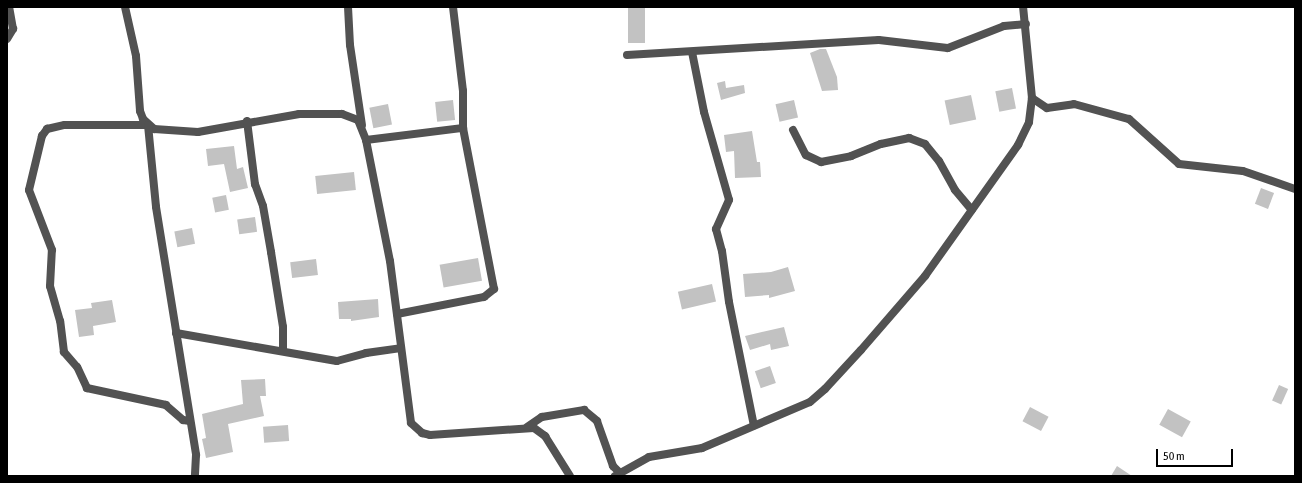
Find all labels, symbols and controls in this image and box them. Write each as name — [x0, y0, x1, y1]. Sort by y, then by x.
scale bar — [1158, 441, 1235, 467]
text: 50 m — [1163, 449, 1185, 463]

